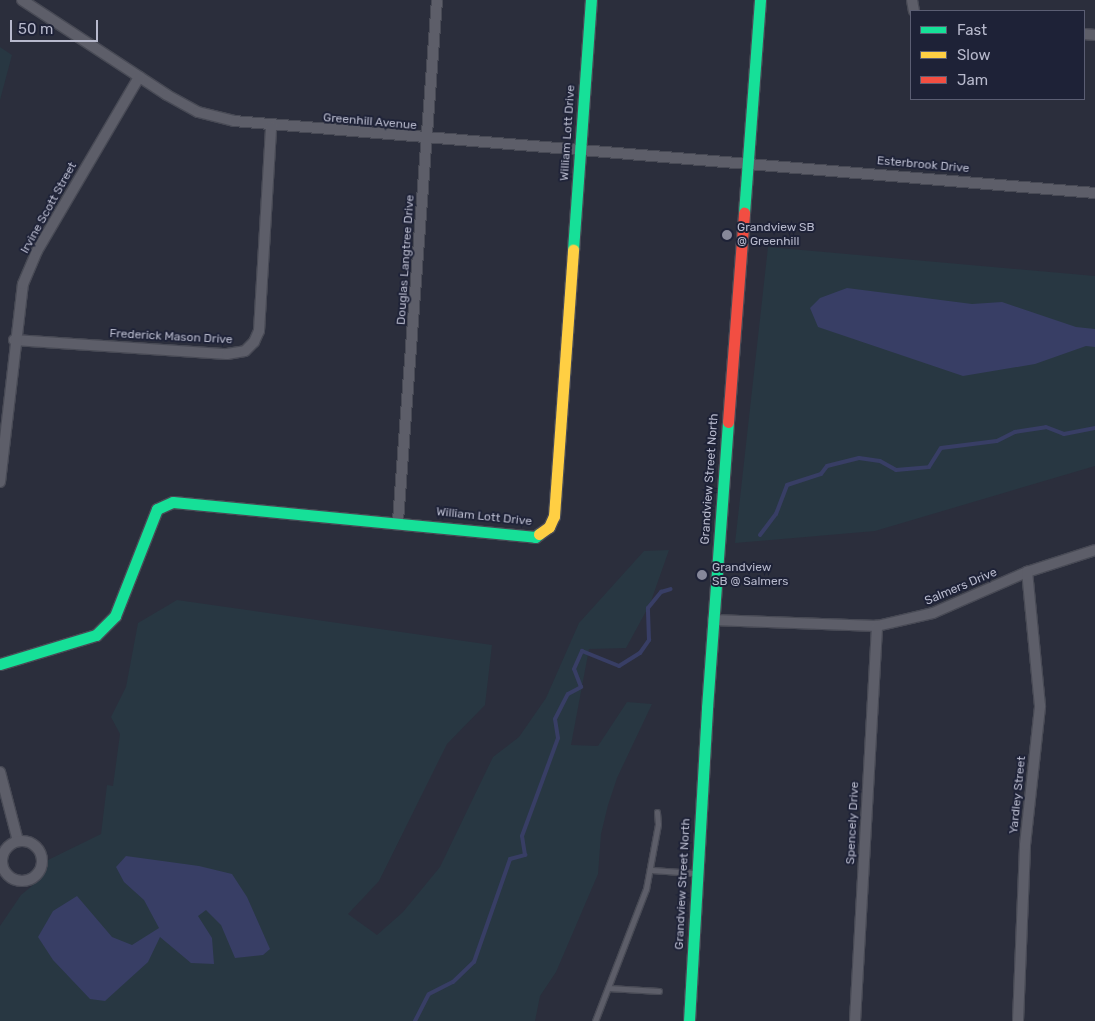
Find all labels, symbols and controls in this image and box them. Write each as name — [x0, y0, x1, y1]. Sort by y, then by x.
scale bar — [12, 10, 100, 42]
legend — [910, 10, 1085, 100]
text: 50 m — [18, 20, 53, 38]
text: Fast — [957, 21, 987, 39]
text: Slow — [957, 46, 990, 64]
text: Jam — [957, 71, 988, 89]
street label: William Lott Drive — [557, 85, 579, 181]
street label: Greenhill Avenue — [322, 111, 418, 133]
street label: Esterbrook Drive — [876, 154, 970, 176]
street label: Irvine Scott Street — [18, 160, 80, 256]
street label: Douglas Langtree Drive — [394, 194, 418, 326]
place label: Grandview SB @ Greenhill — [737, 221, 815, 249]
marker: Grandview SB @ Greenhill — [721, 229, 733, 241]
street label: Frederick Mason Drive — [109, 327, 233, 347]
street label: Grandview Street North — [698, 413, 722, 545]
street label: William Lott Drive — [435, 505, 533, 529]
place label: Grandview SB @ Salmers — [712, 561, 788, 589]
street label: Salmers Drive — [923, 565, 999, 609]
marker: Grandview SB @ Salmers — [696, 569, 708, 581]
street label: Yardley Street — [1007, 755, 1029, 835]
street label: Spencely Drive — [844, 781, 862, 865]
street label: Grandview Street North — [672, 818, 694, 950]

